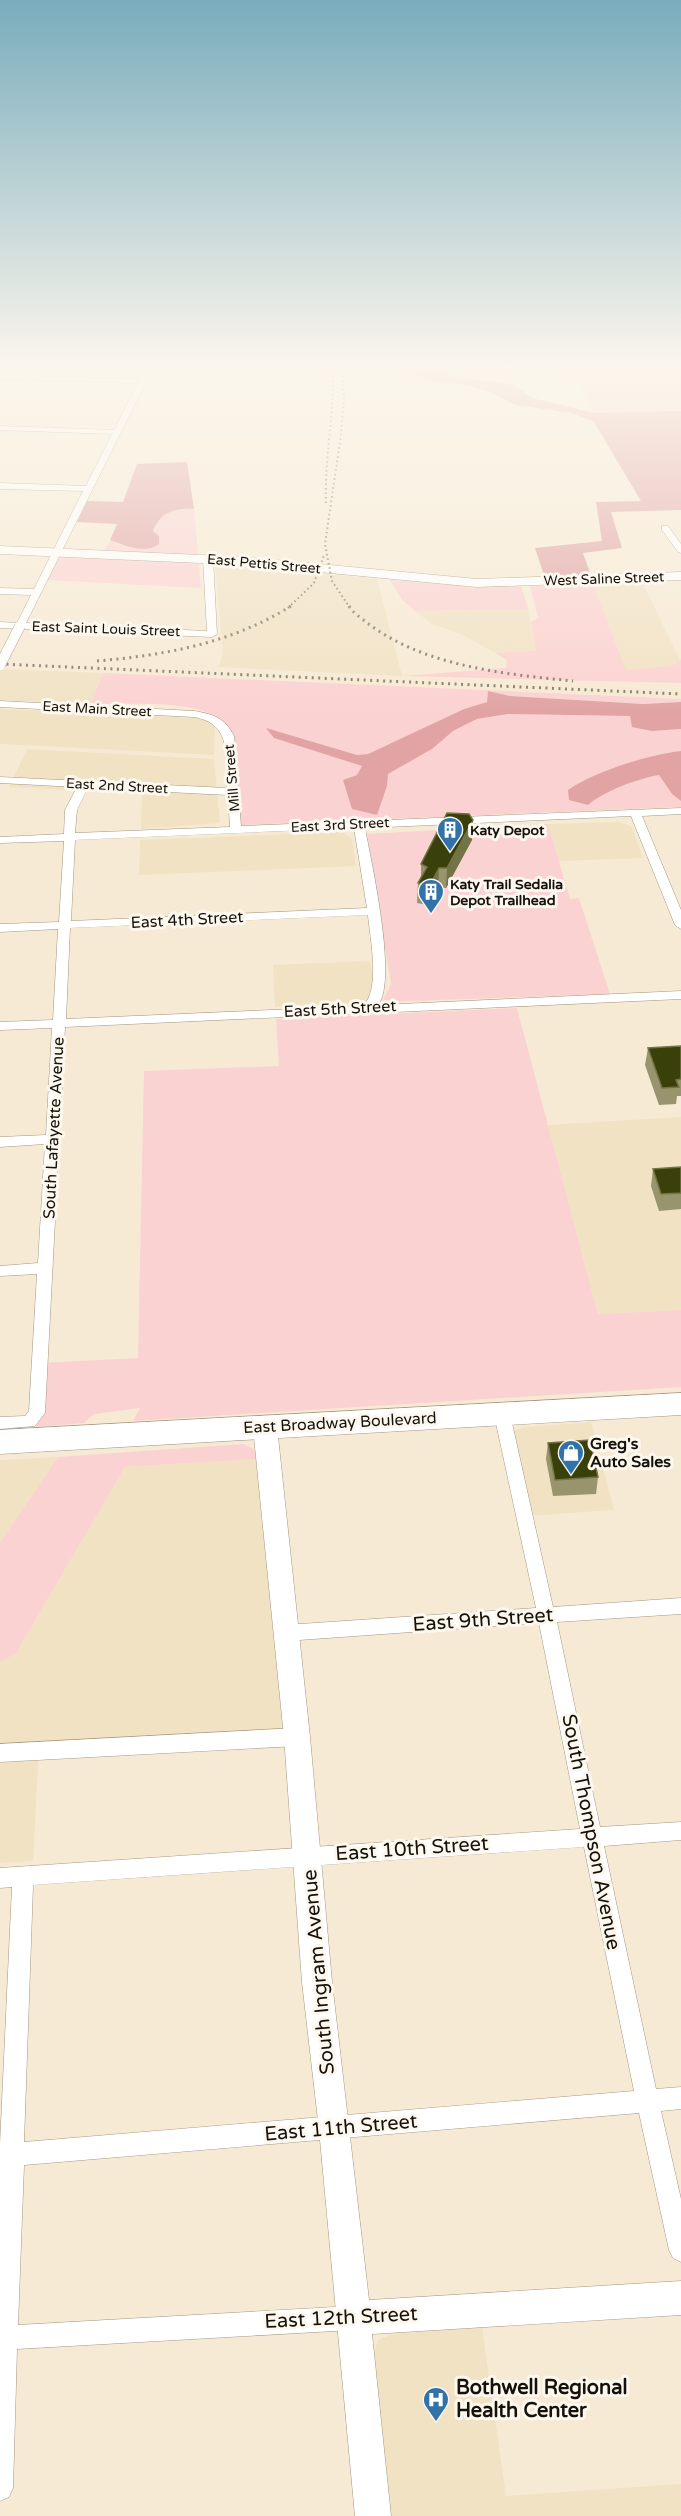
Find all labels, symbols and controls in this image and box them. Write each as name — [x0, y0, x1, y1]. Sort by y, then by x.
street label: East Pettis Street — [206, 551, 322, 577]
street label: West Saline Street — [543, 568, 665, 590]
street label: East Saint Louis Street — [31, 618, 181, 640]
street label: East Main Street — [42, 698, 153, 720]
street label: Mill Street — [221, 743, 243, 812]
street label: East 2nd Street — [66, 775, 169, 797]
street label: East 3rd Street — [290, 814, 390, 836]
building icon: Katy Depot — [435, 815, 465, 853]
place label: Katy Depot — [470, 822, 545, 839]
place label: Katy Trail Sedalia Depot Trailhead — [450, 876, 563, 909]
building icon: Katy Trail Sedalia Depot Trailhead — [416, 877, 446, 915]
street label: East 4th Street — [130, 907, 244, 933]
street label: East 5th Street — [283, 996, 397, 1022]
street label: South Lafayette Avenue — [39, 1037, 69, 1219]
street label: East Broadway Boulevard — [243, 1408, 437, 1438]
place label: Greg's Auto Sales — [590, 1434, 671, 1472]
shop icon: Greg's Auto Sales — [556, 1438, 586, 1476]
street label: East 9th Street — [412, 1603, 555, 1637]
street label: South Thompson Avenue — [556, 1712, 626, 1952]
street label: East 10th Street — [335, 1832, 490, 1866]
street label: South Ingram Avenue — [298, 1868, 340, 2076]
street label: East 11th Street — [263, 2109, 419, 2147]
street label: East 12th Street — [264, 2302, 419, 2334]
place label: Bothwell Regional Health Center — [456, 2376, 627, 2423]
hospital icon: Bothwell Regional Health Center — [421, 2385, 451, 2423]

